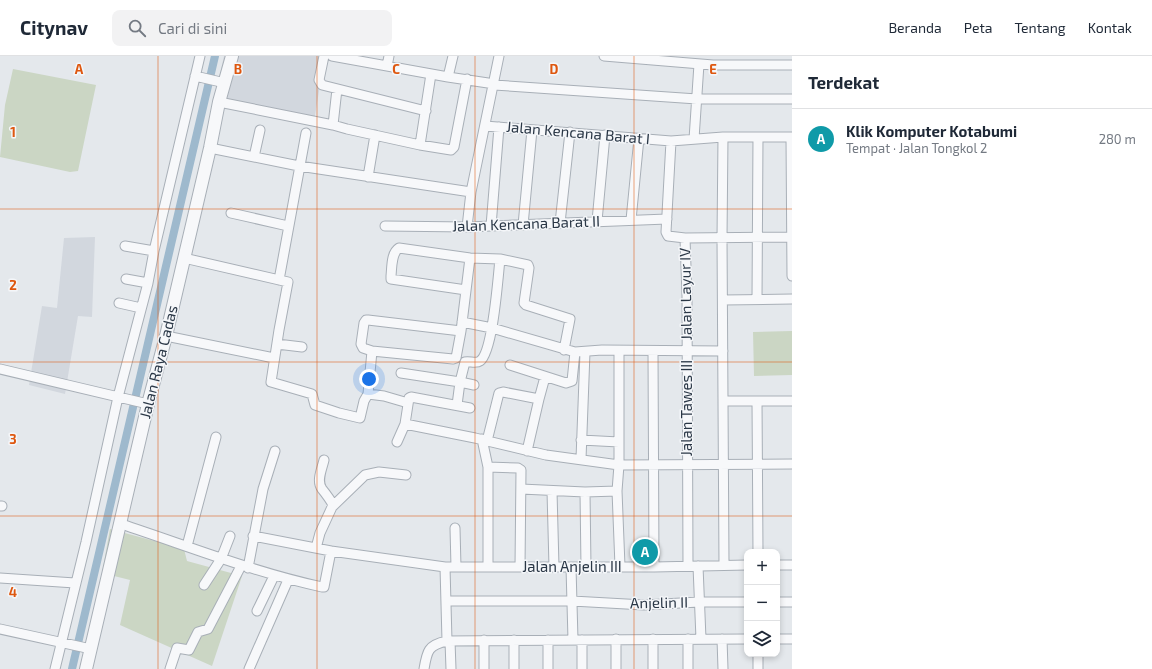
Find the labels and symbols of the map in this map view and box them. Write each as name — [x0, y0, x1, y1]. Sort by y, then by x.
text: A — [75, 61, 84, 77]
text: B — [234, 61, 242, 77]
text: C — [392, 61, 400, 77]
text: D — [550, 61, 559, 77]
text: E — [709, 61, 717, 77]
street label: Jalan Kencana Barat I — [505, 117, 651, 147]
text: 1 — [10, 124, 16, 140]
street label: Jalan Kencana Barat II — [452, 211, 600, 235]
street label: Jalan Layur IV — [675, 248, 695, 340]
text: 2 — [9, 277, 17, 293]
street label: Jalan Raya Cadas — [135, 303, 181, 420]
street label: Jalan Tawes III — [677, 360, 695, 456]
your location — [359, 369, 379, 389]
text: 3 — [9, 431, 17, 447]
pin: A — [632, 537, 658, 567]
street label: Jalan Anjelin III — [522, 557, 622, 576]
text: 4 — [9, 584, 17, 600]
street label: Anjelin II — [630, 592, 688, 613]

